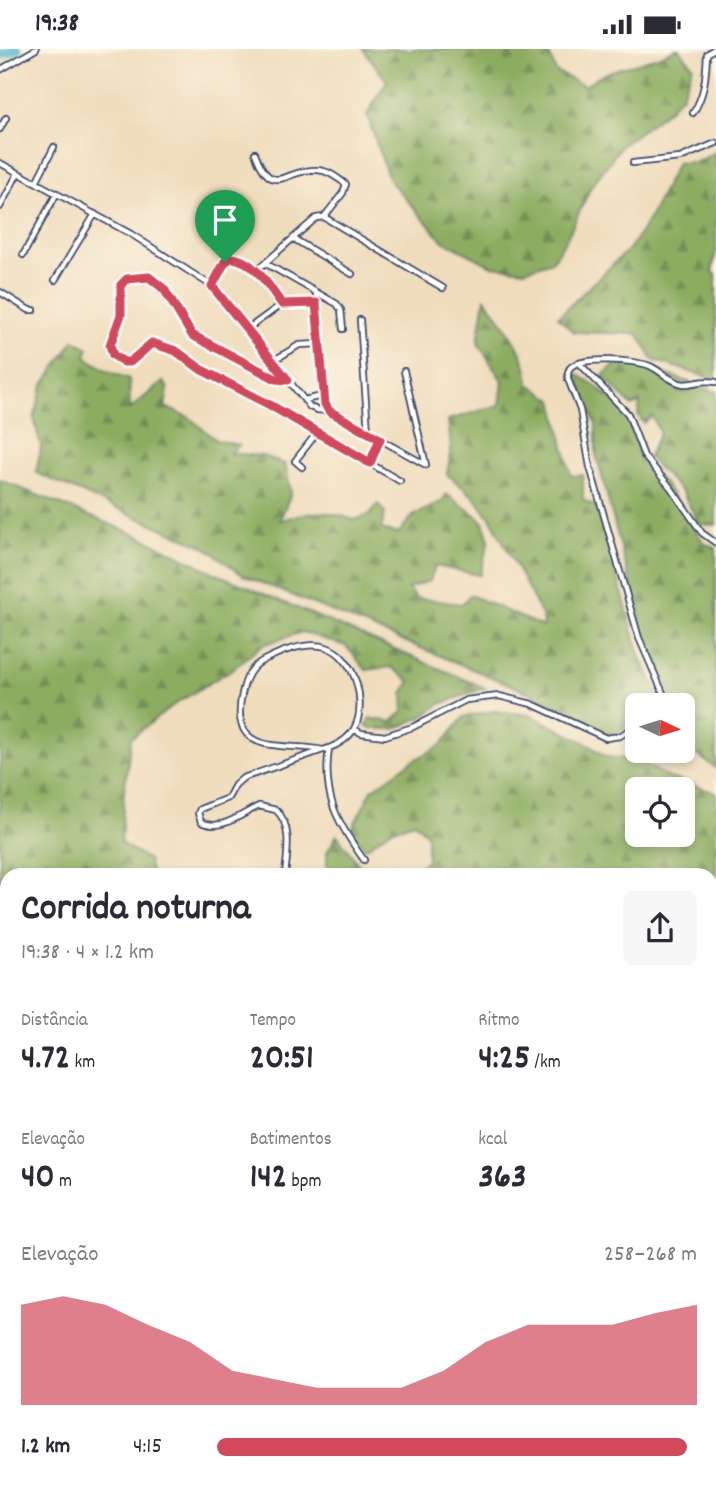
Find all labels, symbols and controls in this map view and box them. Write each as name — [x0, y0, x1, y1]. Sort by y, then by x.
text: 19:38 — [35, 6, 79, 43]
pin — [195, 190, 255, 262]
icon: arrive — [206, 201, 244, 239]
north arrow — [625, 693, 695, 763]
map controls — [625, 693, 695, 847]
button: locate — [625, 777, 695, 847]
text: Corrida noturna — [21, 883, 251, 938]
button: share — [623, 891, 697, 965]
text: 19:38 · 4 × 1.2 km — [21, 937, 154, 970]
text: Distância — [21, 1008, 88, 1035]
text: Tempo — [250, 1008, 296, 1035]
text: Ritmo — [478, 1008, 520, 1035]
text: 4.72 — [21, 1035, 70, 1085]
text: 20:51 — [250, 1035, 314, 1085]
text: 4:25 — [478, 1035, 530, 1085]
text: km — [70, 1050, 95, 1077]
text: /km — [530, 1050, 561, 1077]
text: Elevação — [21, 1127, 85, 1154]
text: Batimentos — [250, 1127, 332, 1154]
text: kcal — [478, 1127, 507, 1154]
text: 40 — [21, 1154, 55, 1204]
text: 142 — [250, 1154, 287, 1204]
text: 363 — [478, 1154, 527, 1204]
text: m — [55, 1169, 72, 1196]
text: bpm — [287, 1169, 322, 1196]
text: Elevação — [21, 1239, 98, 1272]
text: 258–268 m — [604, 1239, 697, 1272]
text: 1.2 km — [21, 1431, 70, 1464]
text: 4:15 — [133, 1431, 162, 1464]

